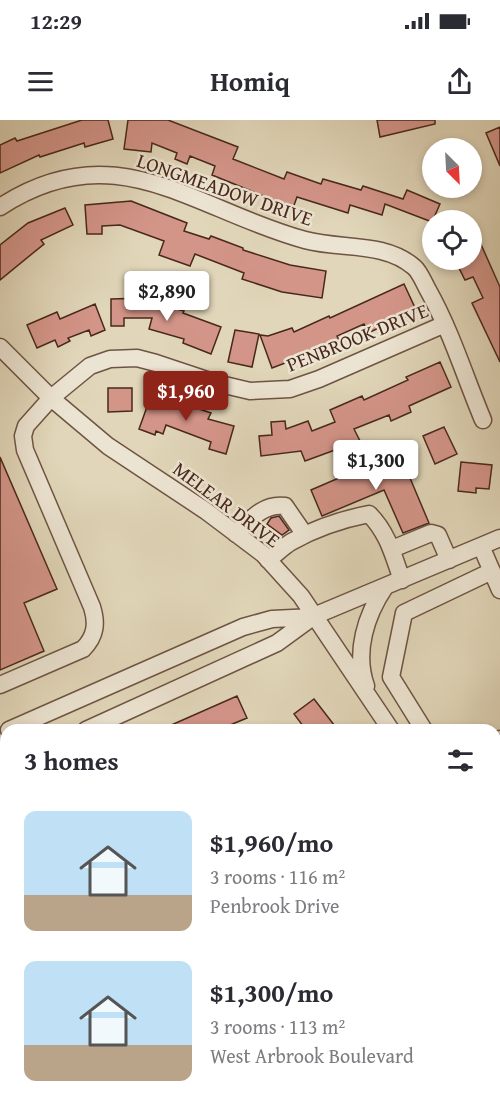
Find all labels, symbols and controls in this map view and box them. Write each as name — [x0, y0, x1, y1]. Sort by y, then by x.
text: 12:29 — [30, 5, 82, 37]
text: Homiq — [210, 61, 290, 101]
icon: menu — [24, 65, 57, 98]
icon: share — [443, 65, 476, 98]
north arrow — [422, 138, 482, 198]
map controls — [422, 138, 482, 270]
street label: LONGMEADOW DRIVE — [133, 145, 317, 233]
button: locate — [422, 210, 482, 270]
pin: $2,890 — [118, 271, 216, 322]
text: $2,890 — [138, 276, 196, 305]
street label: PENBROOK DRIVE — [282, 295, 432, 379]
pin: $1,960 — [137, 371, 235, 422]
text: $1,960 — [157, 376, 215, 405]
pin: $1,300 — [327, 440, 425, 491]
text: $1,300 — [347, 445, 405, 474]
street label: MELEAR DRIVE — [167, 454, 287, 554]
text: 3 homes — [24, 741, 119, 780]
icon: filters — [444, 744, 477, 777]
text: $1,960/mo — [210, 823, 333, 862]
icon: home — [72, 835, 144, 907]
text: 3 rooms · 116 m² — [210, 862, 345, 891]
text: Penbrook Drive — [210, 891, 340, 920]
text: $1,300/mo — [210, 973, 333, 1012]
icon: home — [72, 985, 144, 1057]
text: 3 rooms · 113 m² — [210, 1012, 345, 1041]
text: West Arbrook Boulevard — [210, 1041, 414, 1070]

